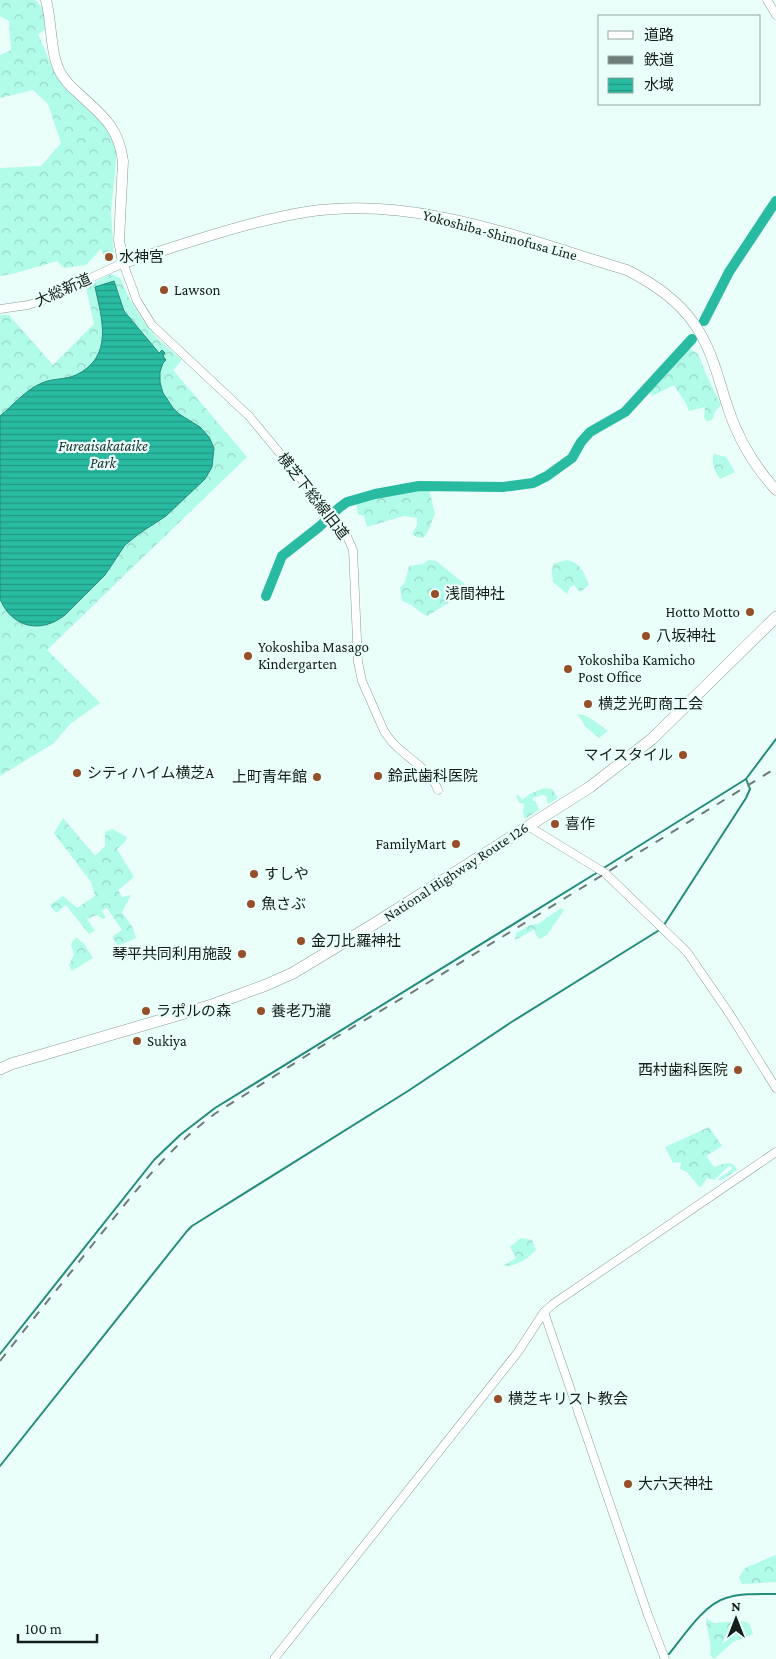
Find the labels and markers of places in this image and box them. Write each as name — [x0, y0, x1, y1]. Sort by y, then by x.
place label: 水神宮 — [119, 249, 164, 265]
marker: 水神宮 — [103, 251, 115, 263]
place label: Lawson — [174, 282, 221, 298]
marker: Lawson — [158, 284, 170, 296]
place label: 浅間神社 — [445, 585, 505, 602]
marker: 浅間神社 — [429, 588, 441, 600]
place label: Hotto Motto — [665, 604, 740, 620]
marker: Hotto Motto — [744, 606, 756, 618]
place label: 八坂神社 — [656, 628, 716, 644]
marker: 八坂神社 — [640, 630, 652, 642]
place label: Yokoshiba Masago Kindergarten — [258, 639, 369, 673]
marker: Yokoshiba Masago Kindergarten — [242, 650, 254, 662]
place label: Yokoshiba Kamicho Post Office — [578, 652, 695, 685]
marker: Yokoshiba Kamicho Post Office — [562, 663, 574, 675]
place label: 横芝光町商工会 — [598, 696, 703, 712]
marker: 横芝光町商工会 — [582, 698, 594, 710]
place label: マイスタイル — [583, 747, 673, 763]
marker: マイスタイル — [677, 749, 689, 761]
place label: シティハイム横芝A — [87, 765, 215, 781]
marker: シティハイム横芝A — [71, 767, 83, 779]
place label: 鈴武歯科医院 — [388, 768, 478, 784]
place label: 上町青年館 — [232, 769, 307, 785]
marker: 鈴武歯科医院 — [372, 770, 384, 782]
marker: 上町青年館 — [311, 771, 323, 783]
place label: 喜作 — [565, 816, 595, 832]
marker: 喜作 — [549, 818, 561, 830]
place label: FamilyMart — [375, 836, 447, 853]
marker: FamilyMart — [450, 838, 462, 850]
place label: すしや — [264, 866, 309, 882]
marker: すしや — [248, 868, 260, 880]
place label: 魚さぶ — [261, 895, 306, 912]
marker: 魚さぶ — [245, 898, 257, 910]
place label: 金刀比羅神社 — [311, 933, 401, 949]
marker: 金刀比羅神社 — [295, 935, 307, 947]
place label: 琴平共同利用施設 — [112, 945, 232, 962]
marker: 琴平共同利用施設 — [236, 948, 248, 960]
place label: ラポルの森 — [156, 1003, 231, 1019]
place label: 養老乃瀧 — [271, 1003, 331, 1019]
marker: ラポルの森 — [140, 1005, 152, 1017]
marker: 養老乃瀧 — [255, 1005, 267, 1017]
place label: Sukiya — [147, 1033, 187, 1050]
marker: Sukiya — [131, 1035, 143, 1047]
place label: 西村歯科医院 — [638, 1061, 728, 1078]
marker: 西村歯科医院 — [732, 1064, 744, 1076]
place label: 横芝キリスト教会 — [508, 1391, 628, 1407]
marker: 横芝キリスト教会 — [492, 1393, 504, 1405]
place label: 大六天神社 — [638, 1476, 713, 1492]
marker: 大六天神社 — [622, 1478, 634, 1490]

